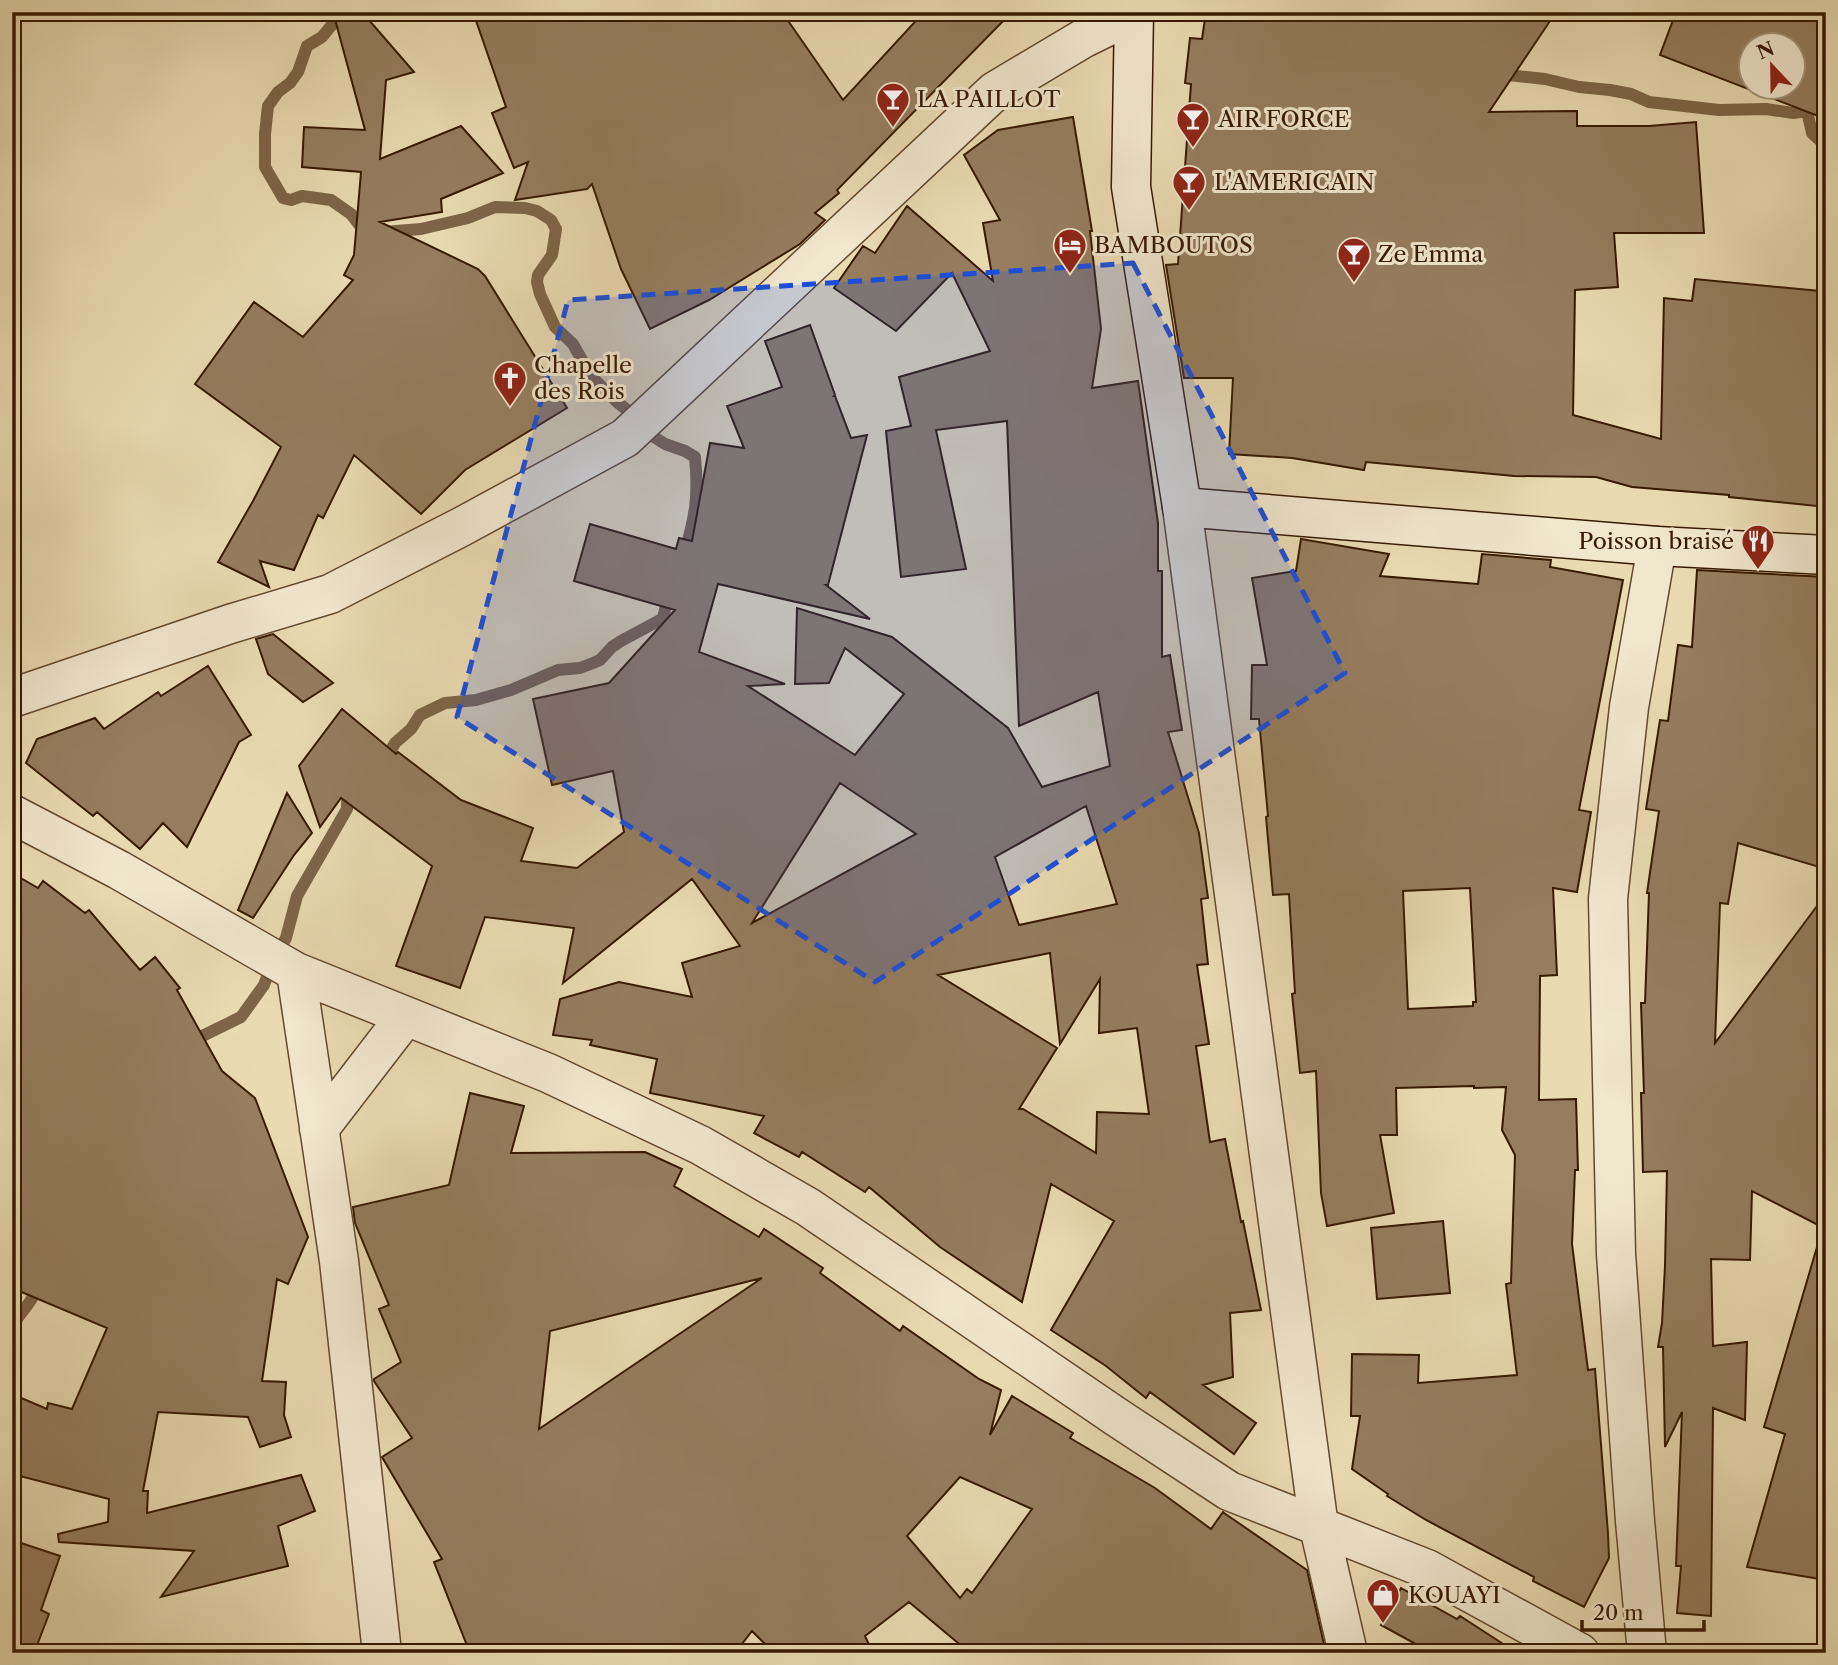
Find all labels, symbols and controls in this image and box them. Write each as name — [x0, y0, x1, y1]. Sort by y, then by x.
north arrow — [1736, 32, 1806, 102]
text: N — [1754, 37, 1778, 64]
bar icon: LA PAILLOT — [874, 80, 912, 129]
place label: LA PAILLOT — [917, 85, 1061, 113]
bar icon: AIR FORCE — [1174, 100, 1212, 149]
place label: AIR FORCE — [1217, 105, 1350, 133]
bar icon: L'AMERICAIN — [1170, 163, 1208, 212]
place label: L'AMERICAIN — [1214, 168, 1375, 196]
hotel icon: BAMBOUTOS — [1051, 226, 1089, 275]
place label: BAMBOUTOS — [1094, 231, 1253, 259]
bar icon: Ze Emma — [1335, 235, 1373, 284]
place label: Ze Emma — [1378, 240, 1484, 268]
place label: Chapelle des Rois — [534, 351, 632, 405]
church icon: Chapelle des Rois — [491, 359, 529, 408]
restaurant icon: Poisson braisé — [1739, 522, 1777, 571]
place label: Poisson braisé — [1578, 527, 1734, 555]
shop icon: KOUAYI — [1364, 1576, 1402, 1625]
place label: KOUAYI — [1408, 1581, 1501, 1609]
scale bar — [1582, 1588, 1705, 1632]
text: 20 m — [1593, 1600, 1644, 1625]

